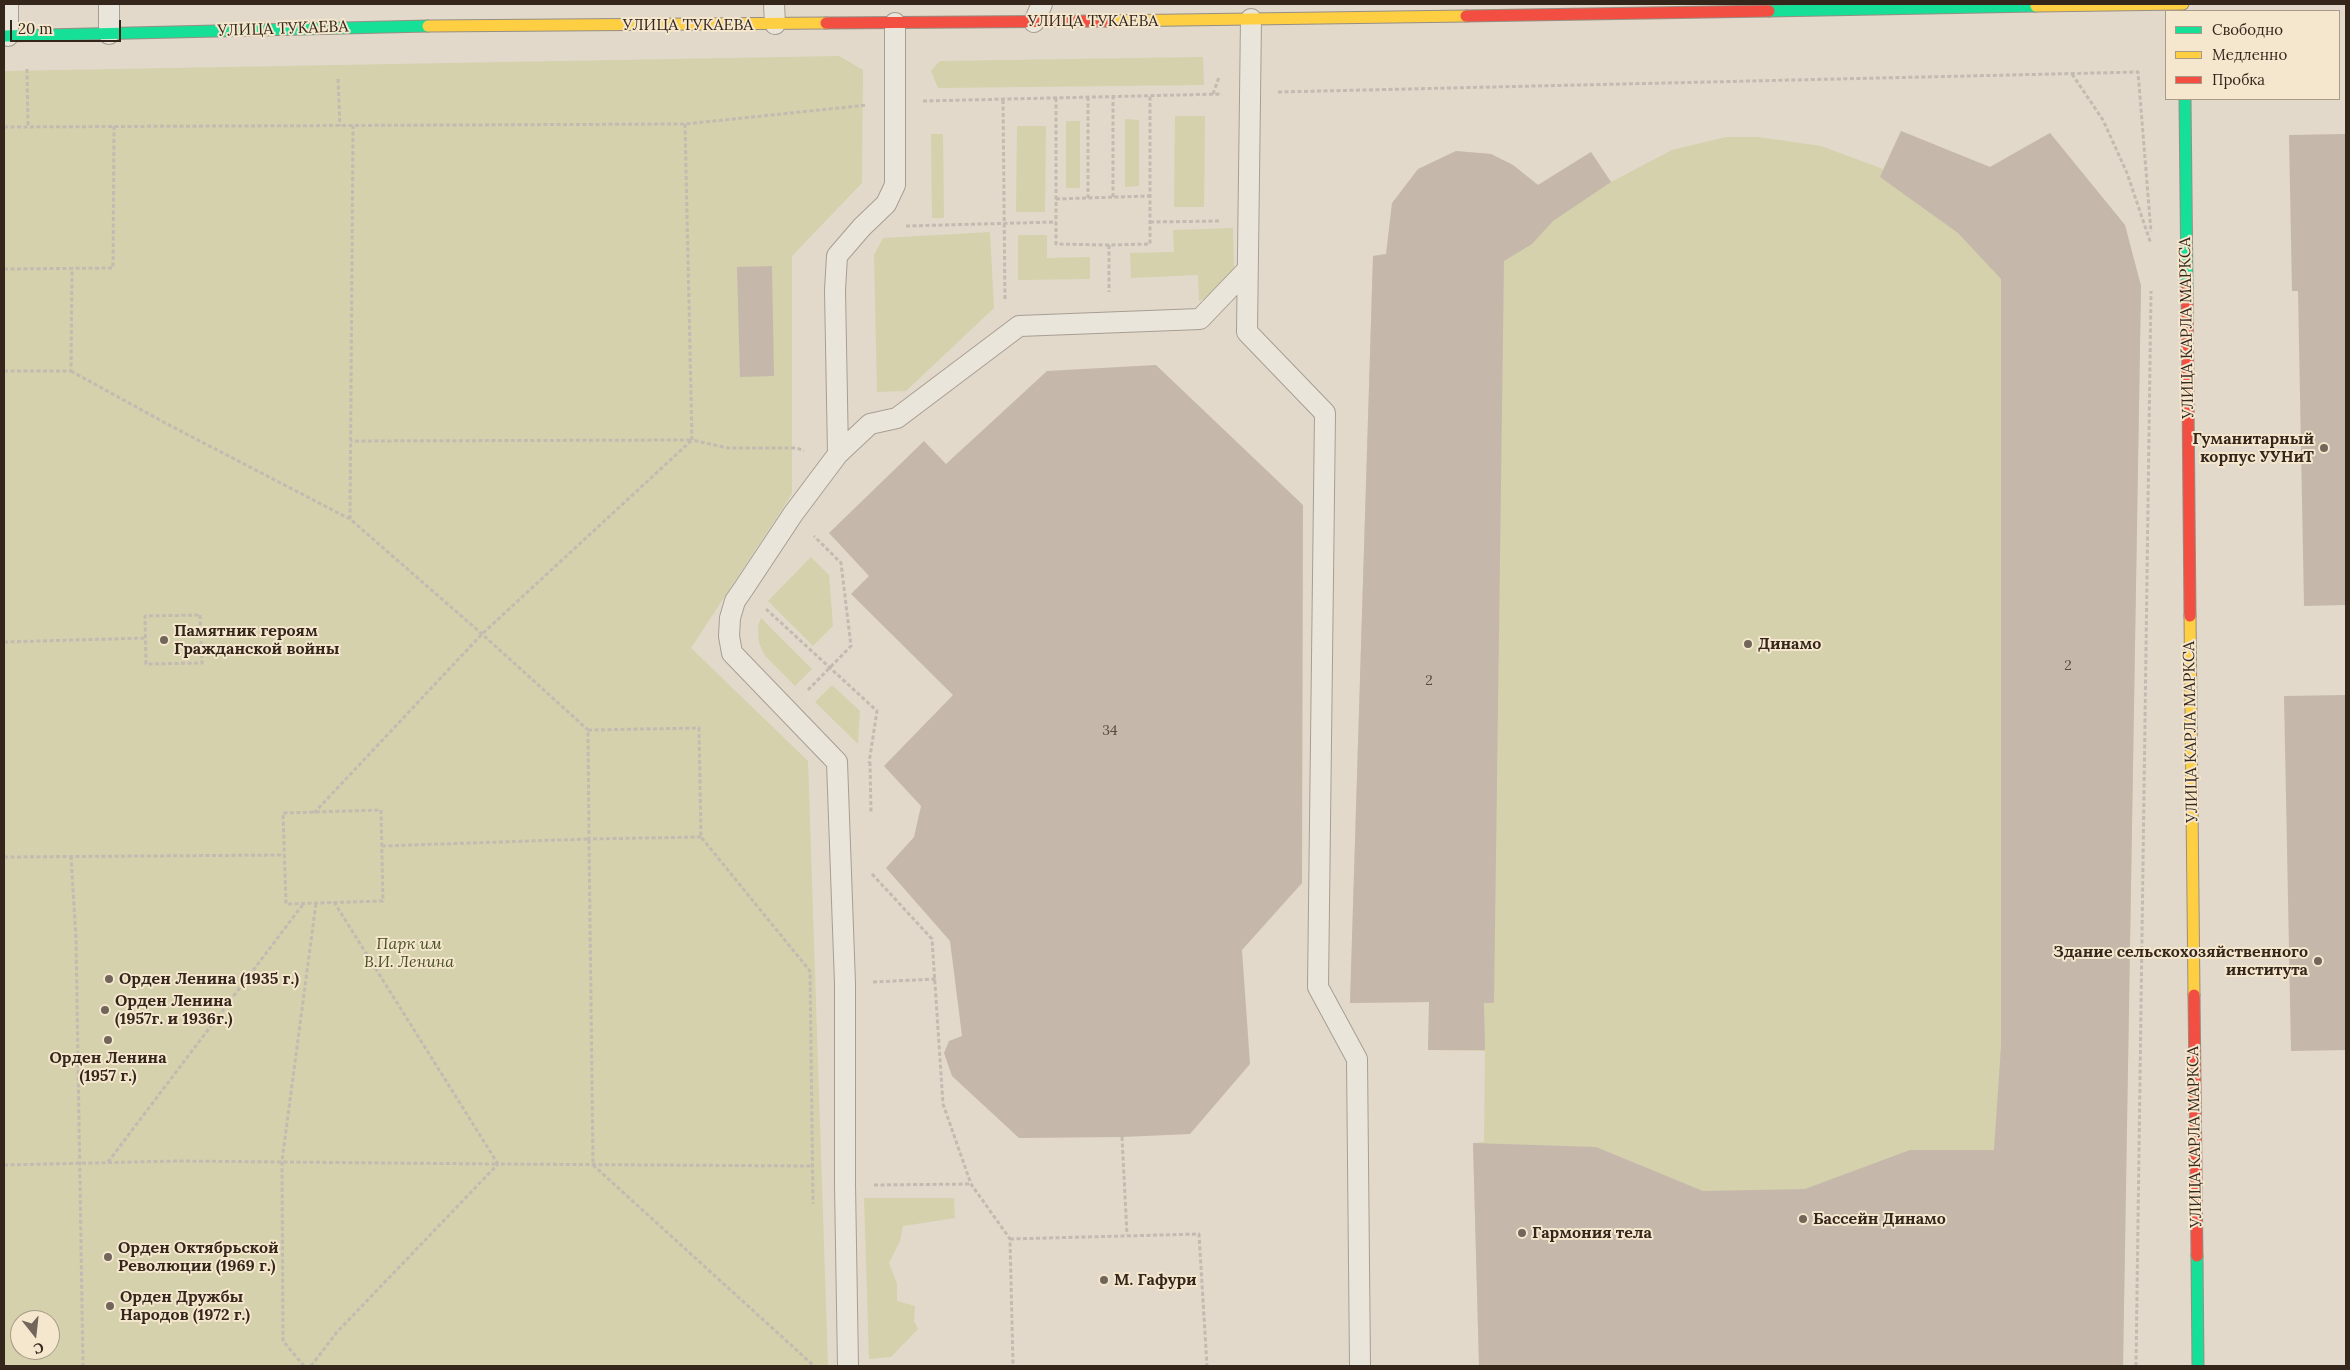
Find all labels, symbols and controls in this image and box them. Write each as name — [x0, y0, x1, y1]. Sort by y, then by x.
scale bar — [12, 10, 124, 42]
legend — [2165, 10, 2340, 100]
street label: УЛИЦА ТУКАЕВА — [1028, 11, 1158, 31]
street label: УЛИЦА ТУКАЕВА — [623, 15, 753, 35]
street label: УЛИЦА ТУКАЕВА — [217, 17, 349, 41]
text: 20 m — [18, 19, 53, 38]
text: Свободно — [2212, 20, 2283, 39]
text: Медленно — [2212, 45, 2287, 64]
text: Пробка — [2212, 70, 2265, 89]
street label: УЛИЦА КАРЛА МАРКСА — [2176, 237, 2198, 419]
place label: Гуманитарный корпус УУНиТ — [2192, 429, 2314, 467]
marker: Гуманитарный корпус УУНиТ — [2318, 442, 2330, 454]
place label: Памятник героям Гражданской войны — [174, 621, 340, 659]
marker: Памятник героям Гражданской войны — [158, 634, 170, 646]
place label: Динамо — [1758, 634, 1821, 654]
marker: Динамо — [1742, 638, 1754, 650]
street label: УЛИЦА КАРЛА МАРКСА — [2180, 641, 2202, 823]
house number: 2 — [2064, 658, 2072, 674]
house number: 2 — [1425, 673, 1433, 689]
house number: 34 — [1102, 723, 1118, 739]
park label: Парк им В.И. Ленина — [364, 934, 454, 972]
place label: Здание сельскохозяйственного института — [2053, 942, 2308, 980]
marker: Здание сельскохозяйственного института — [2312, 955, 2324, 967]
place label: Орден Ленина (1935 г.) — [119, 969, 299, 989]
marker: Орден Ленина (1935 г.) — [103, 973, 115, 985]
place label: Орден Ленина (1957г. и 1936г.) — [115, 991, 232, 1029]
marker: Орден Ленина (1957г. и 1936г.) — [99, 1004, 111, 1016]
marker: Орден Ленина (1957 г.) — [102, 1034, 114, 1046]
street label: УЛИЦА КАРЛА МАРКСА — [2184, 1046, 2206, 1228]
place label: Орден Ленина (1957 г.) — [49, 1048, 167, 1086]
place label: Бассейн Динамо — [1813, 1209, 1946, 1229]
marker: Бассейн Динамо — [1797, 1213, 1809, 1225]
place label: Гармония тела — [1532, 1223, 1652, 1243]
marker: Гармония тела — [1516, 1227, 1528, 1239]
place label: Орден Октябрьской Революции (1969 г.) — [118, 1238, 278, 1276]
marker: Орден Октябрьской Революции (1969 г.) — [102, 1251, 114, 1263]
place label: М. Гафури — [1114, 1270, 1197, 1290]
marker: М. Гафури — [1098, 1274, 1110, 1286]
place label: Орден Дружбы Народов (1972 г.) — [120, 1287, 250, 1325]
marker: Орден Дружбы Народов (1972 г.) — [104, 1300, 116, 1312]
north arrow — [10, 1310, 60, 1360]
text: С — [32, 1338, 46, 1358]

